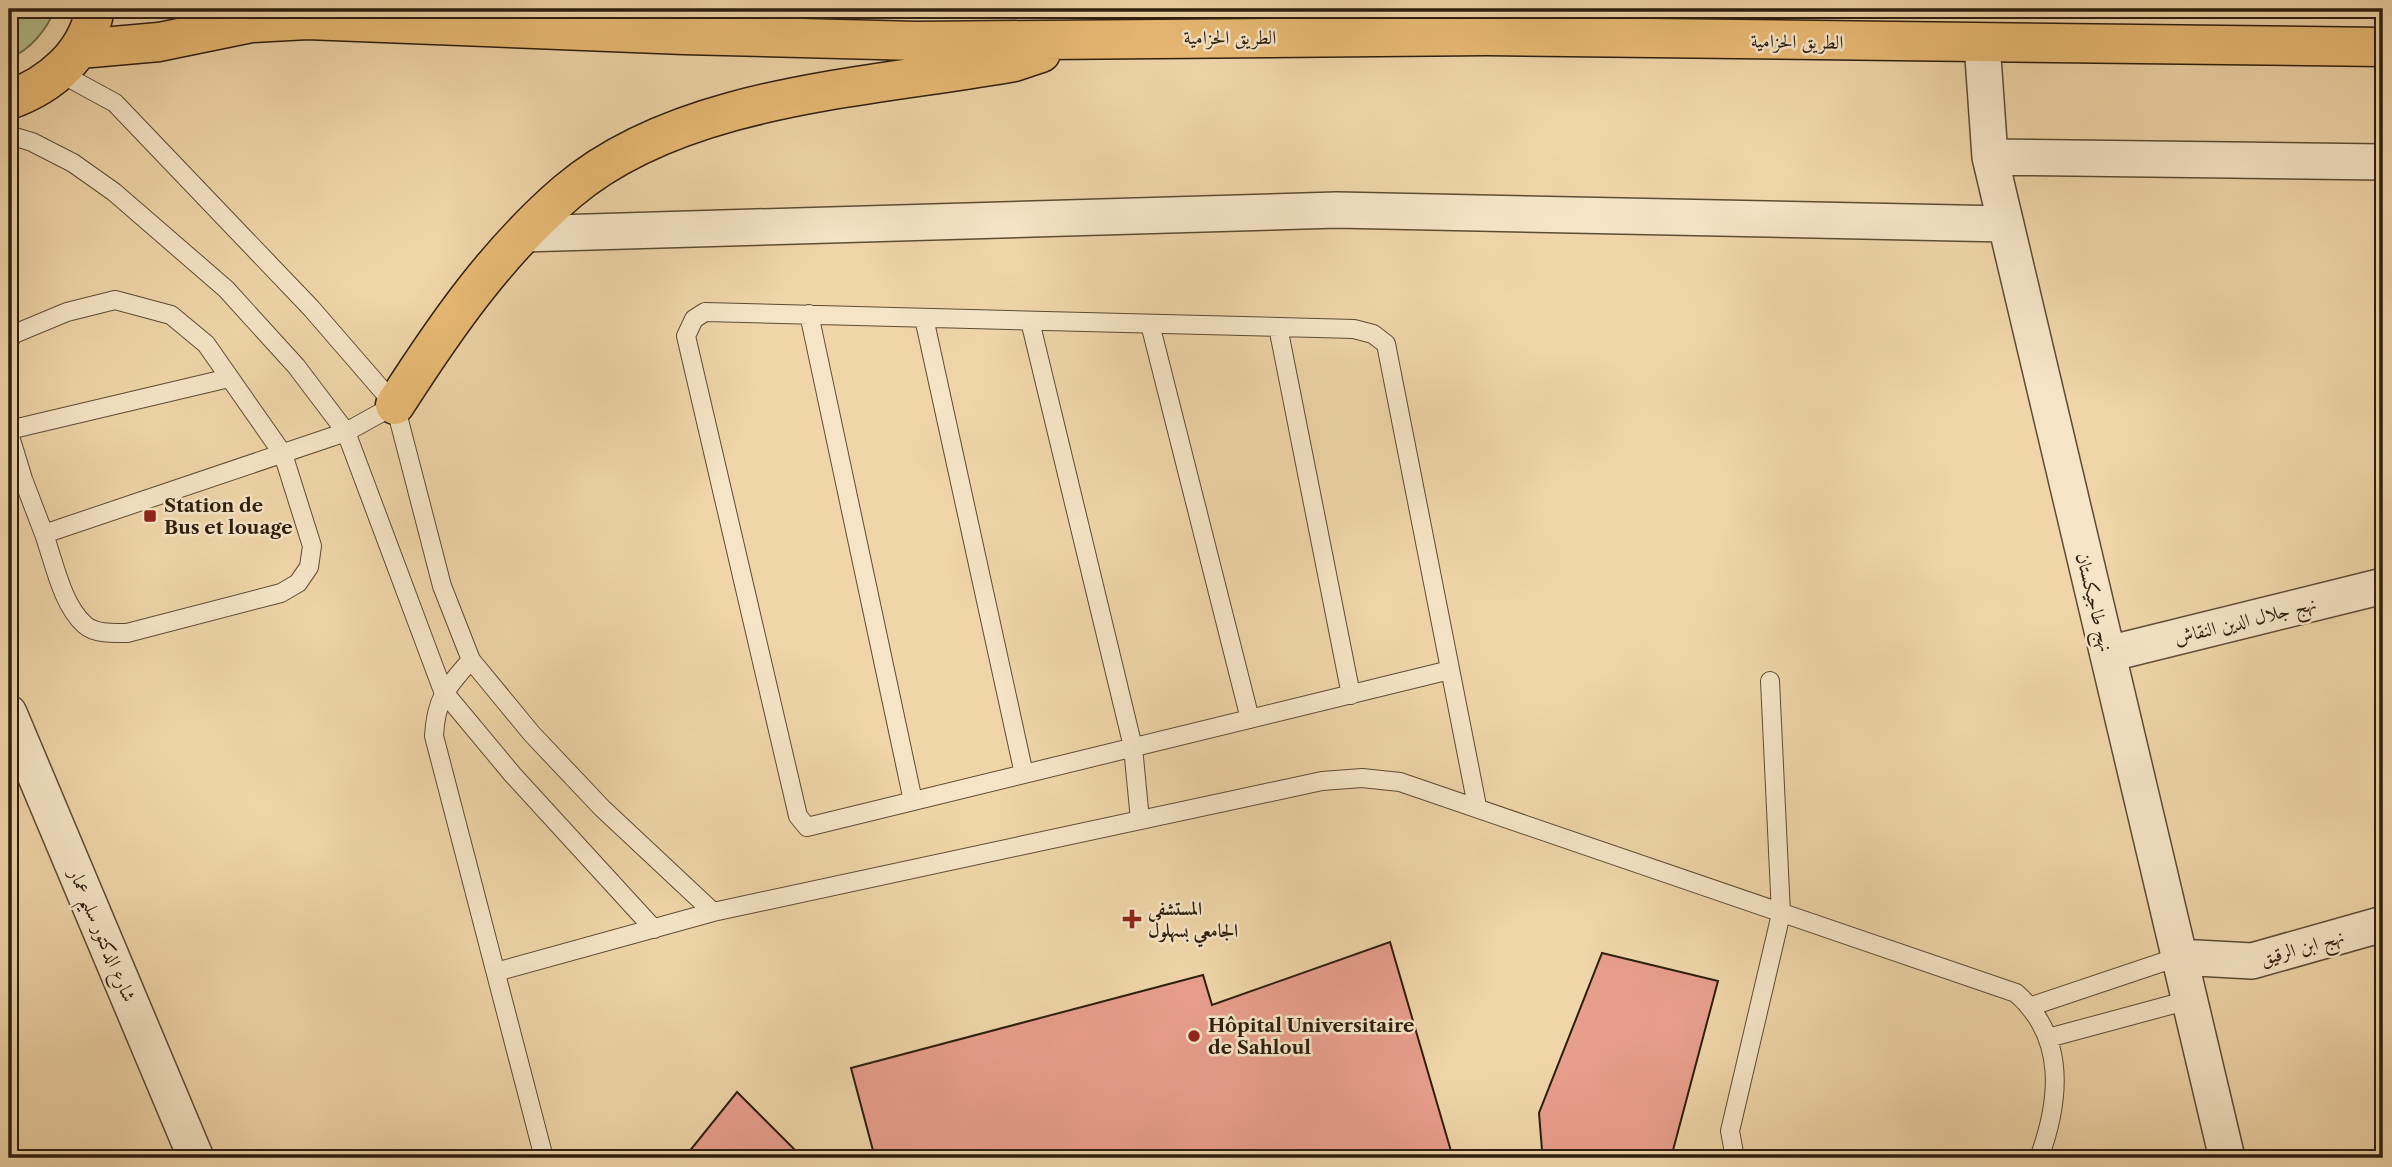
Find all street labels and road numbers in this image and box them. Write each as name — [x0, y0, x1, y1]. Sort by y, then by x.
street label: الطريق الحزامية — [1184, 26, 1276, 50]
street label: الطريق الحزامية — [1750, 29, 1844, 55]
street label: نهج طاجيكستان — [2065, 550, 2118, 656]
street label: نهج جلال الدين النقاش — [2172, 592, 2320, 655]
street label: شارع الدكتور سليم عمار — [56, 863, 141, 1008]
street label: نهج ابن الرقيق — [2258, 925, 2348, 976]

